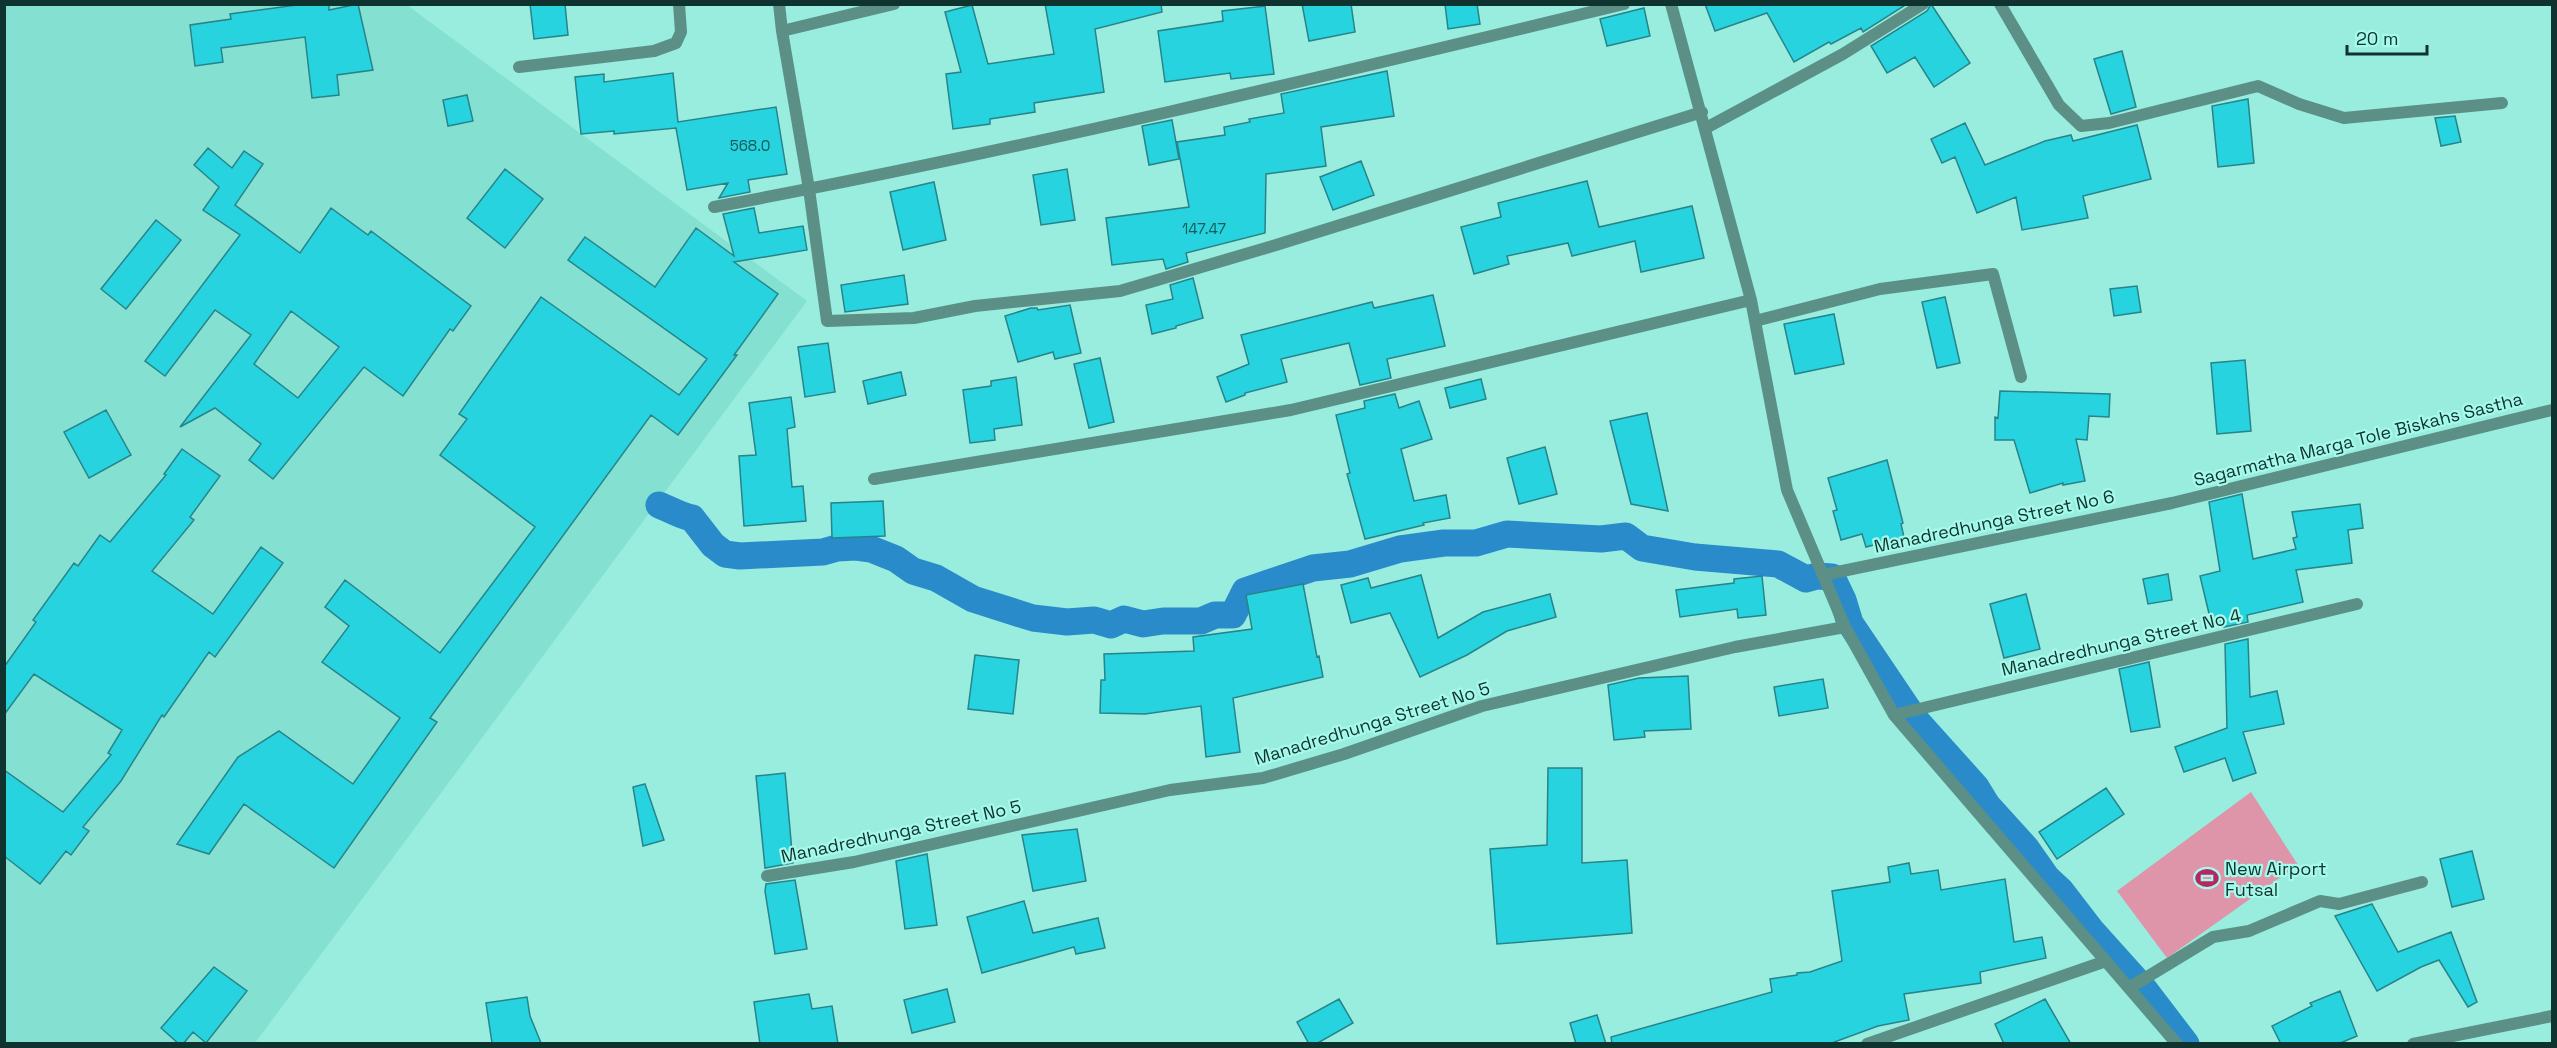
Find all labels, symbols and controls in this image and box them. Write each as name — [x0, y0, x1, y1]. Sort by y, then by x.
scale bar — [2347, 18, 2426, 56]
text: 20 m — [2356, 27, 2399, 50]
house number: 568.0 — [730, 136, 770, 155]
house number: 147.47 — [1182, 219, 1226, 238]
street label: Sagarmatha Marga Tole Biskahs Sastha — [2191, 387, 2525, 491]
street label: Manadredhunga Street No 6 — [1872, 484, 2116, 558]
street label: Manadredhunga Street No 4 — [1999, 603, 2243, 681]
street label: Manadredhunga Street No 5 — [1252, 676, 1492, 770]
street label: Manadredhunga Street No 5 — [779, 794, 1023, 868]
place label: New Airport Futsal — [2225, 857, 2327, 901]
sports icon: New Airport Futsal — [2194, 865, 2220, 891]

